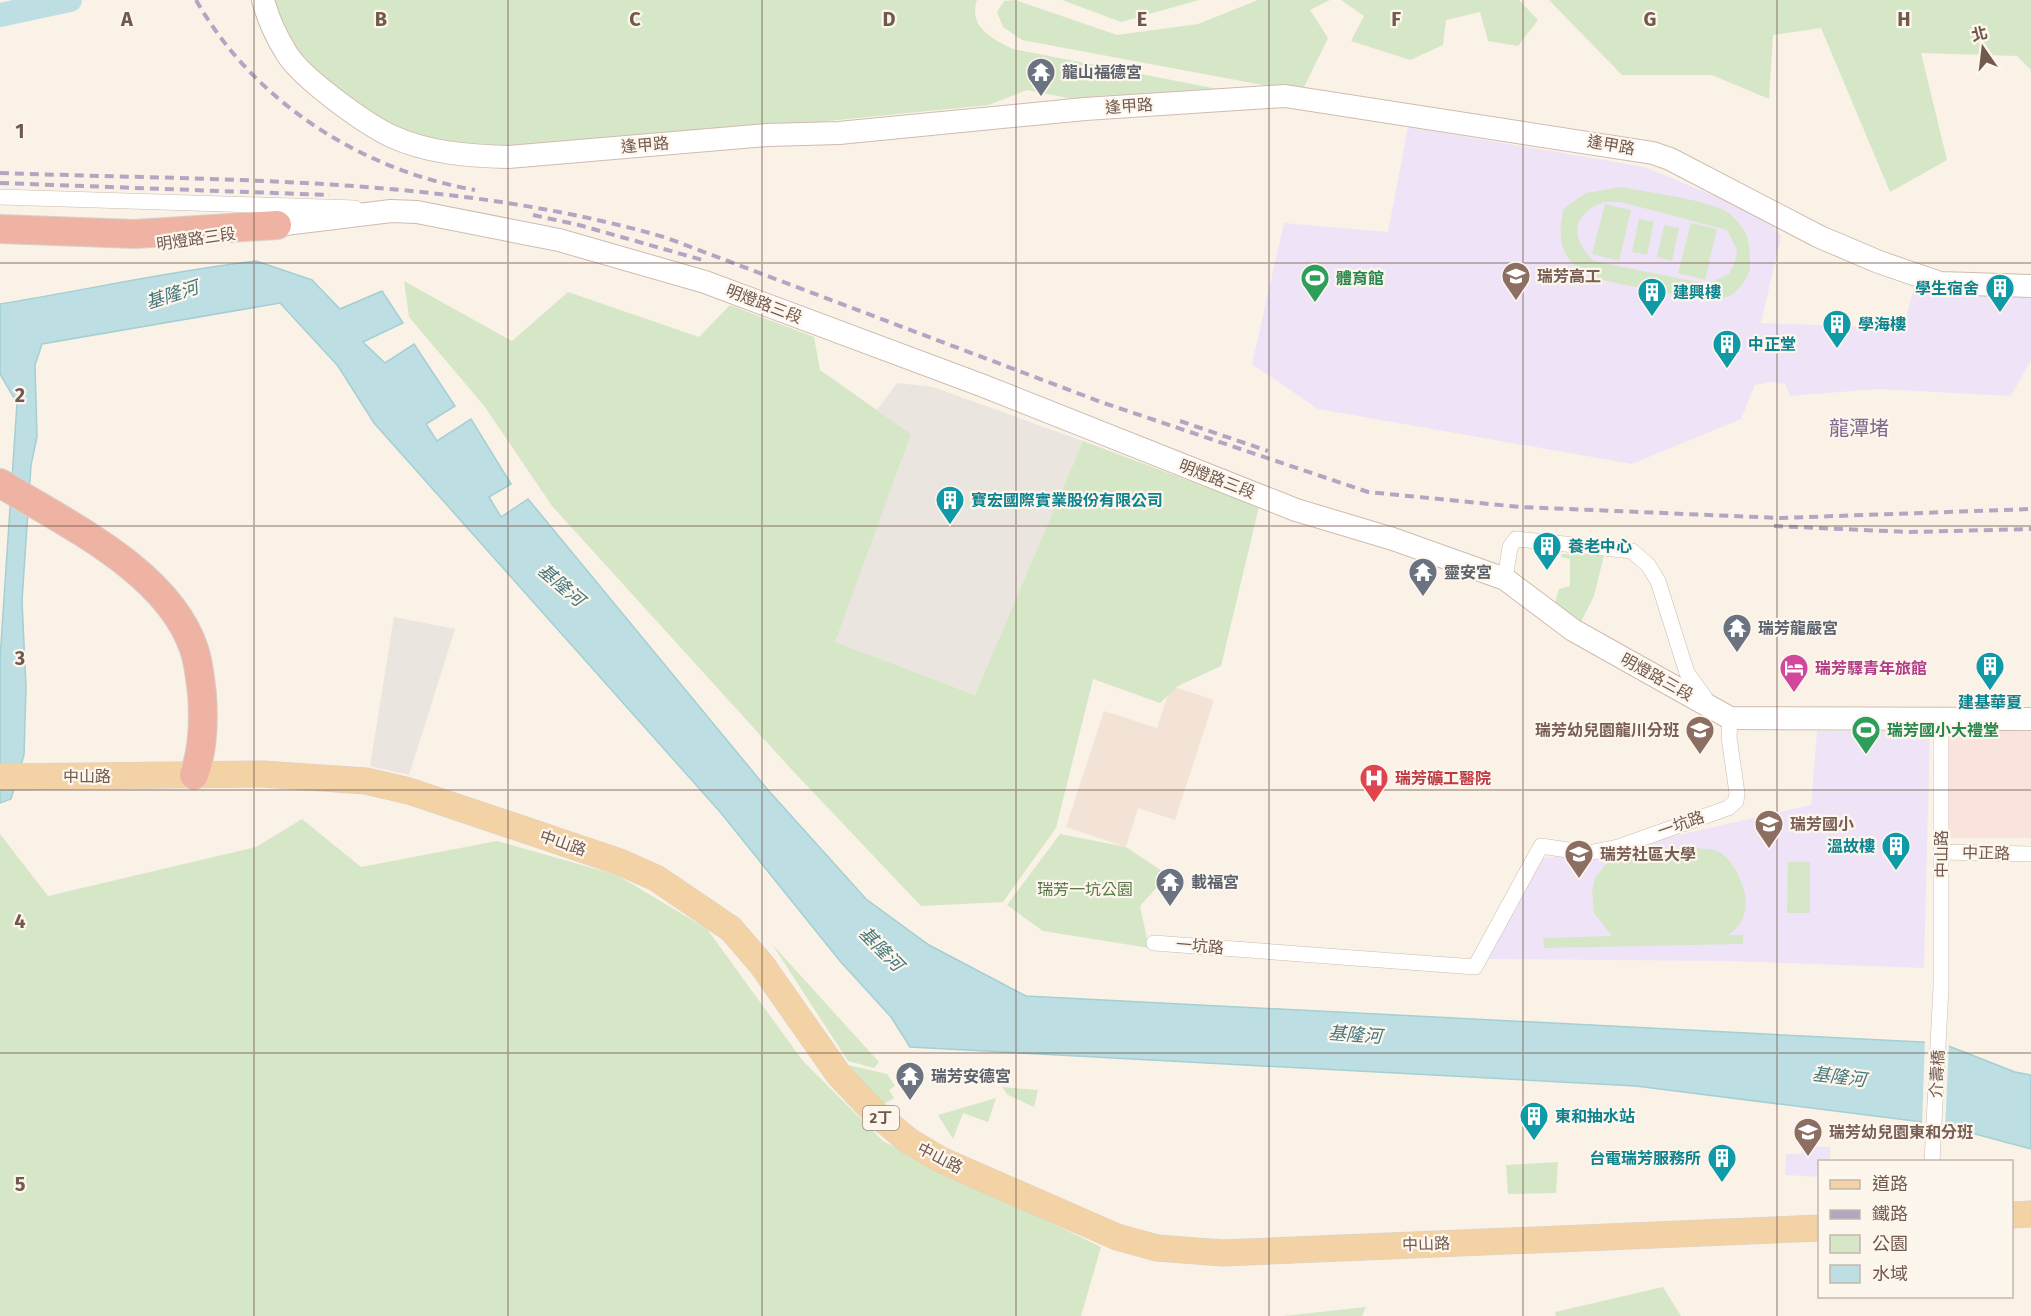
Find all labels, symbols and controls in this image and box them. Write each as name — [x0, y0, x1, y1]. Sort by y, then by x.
text: A — [120, 7, 134, 31]
text: B — [375, 7, 387, 31]
text: C — [629, 7, 641, 31]
text: D — [882, 7, 896, 31]
text: E — [1137, 7, 1147, 31]
text: F — [1391, 7, 1401, 31]
text: G — [1644, 7, 1656, 31]
text: H — [1897, 7, 1911, 31]
north arrow — [1953, 18, 2013, 78]
text: 北 — [1969, 23, 1990, 45]
temple icon: 龍山福德宮 — [1025, 56, 1057, 98]
place label: 龍山福德宮 — [1062, 63, 1142, 82]
street label: 逢甲路 — [1104, 95, 1154, 117]
text: 1 — [15, 119, 25, 143]
street label: 逢甲路 — [1586, 131, 1636, 159]
street label: 逢甲路 — [620, 133, 670, 157]
street label: 明燈路三段 — [155, 224, 237, 254]
school or university icon: 瑞芳高工 — [1500, 260, 1532, 302]
sports icon: 體育館 — [1299, 262, 1331, 304]
place label: 瑞芳高工 — [1537, 267, 1601, 286]
place label: 體育館 — [1336, 269, 1384, 288]
building icon: 學生宿舍 — [1984, 272, 2016, 314]
water label: 基隆河 — [143, 275, 204, 314]
building icon: 建興樓 — [1636, 276, 1668, 318]
place label: 學生宿舍 — [1915, 279, 1979, 298]
street label: 明燈路三段 — [723, 281, 805, 327]
place label: 建興樓 — [1673, 283, 1721, 302]
building icon: 學海樓 — [1821, 308, 1853, 350]
place label: 學海樓 — [1858, 315, 1906, 334]
building icon: 中正堂 — [1711, 328, 1743, 370]
place label: 中正堂 — [1748, 335, 1796, 354]
text: 2 — [15, 383, 25, 407]
district label: 龍潭堵 — [1829, 416, 1889, 440]
street label: 明燈路三段 — [1176, 456, 1258, 502]
building icon: 寶宏國際實業股份有限公司 — [934, 484, 966, 526]
place label: 寶宏國際實業股份有限公司 — [971, 491, 1163, 510]
building icon: 養老中心 — [1531, 530, 1563, 572]
place label: 養老中心 — [1568, 537, 1632, 556]
temple icon: 靈安宮 — [1407, 556, 1439, 598]
water label: 基隆河 — [533, 559, 591, 613]
place label: 靈安宮 — [1444, 563, 1492, 582]
temple icon: 瑞芳龍嚴宮 — [1721, 612, 1753, 654]
place label: 瑞芳龍嚴宮 — [1758, 619, 1838, 638]
text: 3 — [14, 646, 25, 670]
street label: 明燈路三段 — [1617, 649, 1697, 705]
building icon: 建基華夏 — [1974, 650, 2006, 692]
hotel icon: 瑞芳驛青年旅館 — [1778, 652, 1810, 694]
place label: 瑞芳驛青年旅館 — [1815, 659, 1927, 678]
place label: 建基華夏 — [1958, 693, 2022, 712]
school or university icon: 瑞芳幼兒園龍川分班 — [1684, 714, 1716, 756]
sports icon: 瑞芳國小大禮堂 — [1850, 714, 1882, 756]
place label: 瑞芳幼兒園龍川分班 — [1535, 721, 1679, 740]
place label: 瑞芳國小大禮堂 — [1887, 721, 1999, 740]
hospital icon: 瑞芳礦工醫院 — [1358, 762, 1390, 804]
street label: 中山路 — [63, 767, 111, 786]
place label: 瑞芳礦工醫院 — [1395, 769, 1491, 788]
street label: 一坑路 — [1655, 807, 1707, 841]
school or university icon: 瑞芳國小 — [1753, 808, 1785, 850]
place label: 瑞芳國小 — [1790, 815, 1854, 834]
street label: 中山路 — [537, 826, 589, 860]
building icon: 溫故樓 — [1880, 830, 1912, 872]
street label: 中山路 — [1932, 830, 1951, 878]
place label: 溫故樓 — [1827, 837, 1875, 856]
school or university icon: 瑞芳社區大學 — [1563, 838, 1595, 880]
street label: 中正路 — [1962, 843, 2010, 863]
place label: 瑞芳社區大學 — [1600, 845, 1696, 864]
temple icon: 載福宮 — [1154, 866, 1186, 908]
place label: 載福宮 — [1191, 873, 1239, 892]
park label: 瑞芳一坑公園 — [1037, 880, 1133, 899]
text: 4 — [14, 909, 26, 933]
water label: 基隆河 — [854, 922, 910, 978]
street label: 一坑路 — [1175, 934, 1225, 958]
water label: 基隆河 — [1327, 1022, 1386, 1048]
street label: 介壽橋 — [1926, 1050, 1948, 1098]
temple icon: 瑞芳安德宮 — [894, 1060, 926, 1102]
water label: 基隆河 — [1811, 1063, 1870, 1092]
place label: 瑞芳安德宮 — [931, 1067, 1011, 1086]
building icon: 東和抽水站 — [1518, 1100, 1550, 1142]
road number: 2丁 — [863, 1106, 899, 1130]
place label: 東和抽水站 — [1555, 1107, 1635, 1126]
school or university icon: 瑞芳幼兒園東和分班 — [1792, 1116, 1824, 1158]
place label: 瑞芳幼兒園東和分班 — [1829, 1123, 1973, 1142]
street label: 中山路 — [914, 1139, 966, 1177]
building icon: 台電瑞芳服務所 — [1706, 1142, 1738, 1184]
place label: 台電瑞芳服務所 — [1589, 1149, 1701, 1168]
legend — [1818, 1160, 2013, 1298]
text: 5 — [15, 1172, 26, 1196]
text: 道路 — [1872, 1173, 1908, 1195]
text: 鐵路 — [1872, 1203, 1908, 1225]
text: 公園 — [1872, 1233, 1908, 1255]
street label: 中山路 — [1402, 1234, 1450, 1254]
text: 水域 — [1872, 1263, 1908, 1285]

